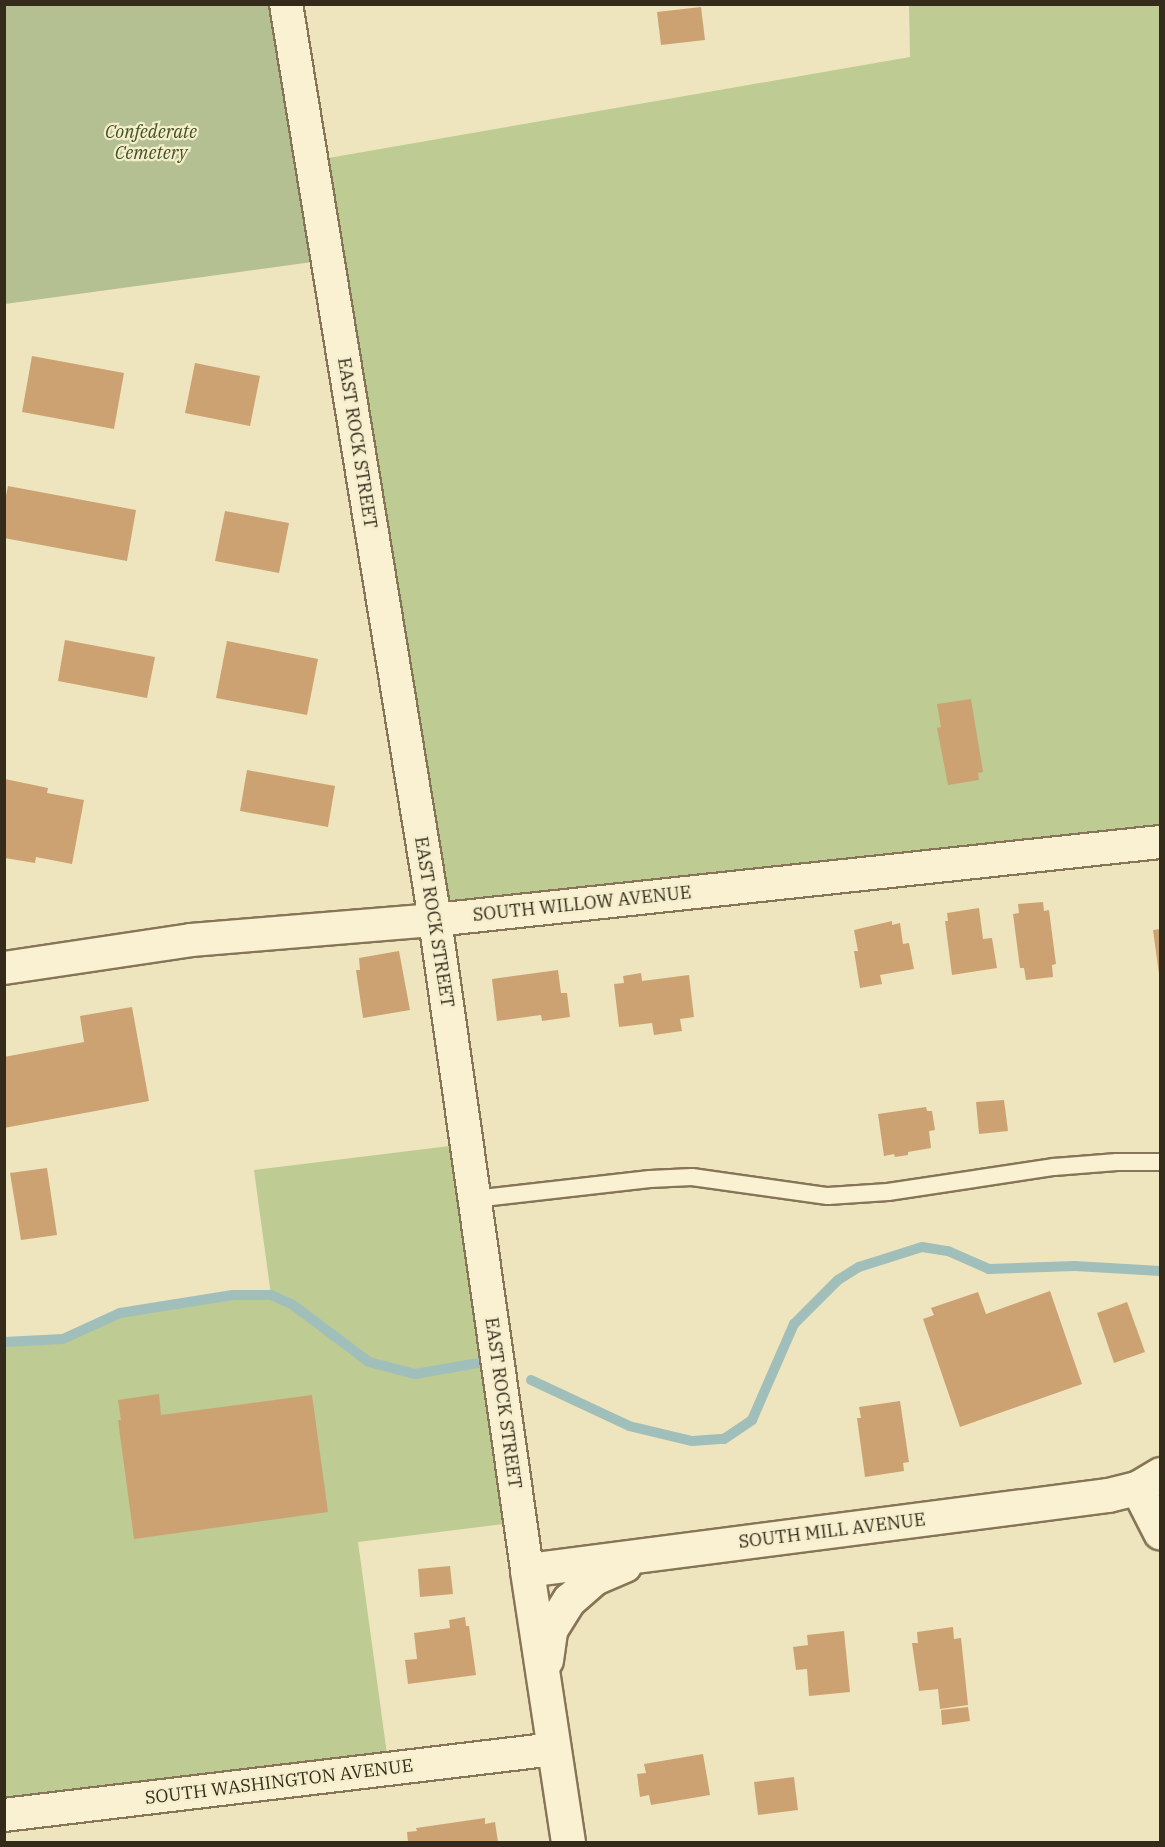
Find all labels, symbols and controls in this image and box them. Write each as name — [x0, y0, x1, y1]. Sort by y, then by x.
park label: Confederate Cemetery — [105, 122, 197, 164]
street label: EAST ROCK STREET — [333, 356, 381, 530]
street label: EAST ROCK STREET — [410, 835, 458, 1009]
street label: SOUTH WILLOW AVENUE — [472, 882, 692, 926]
street label: EAST ROCK STREET — [480, 1316, 526, 1490]
street label: SOUTH MILL AVENUE — [737, 1509, 927, 1553]
street label: SOUTH WASHINGTON AVENUE — [144, 1755, 414, 1809]

